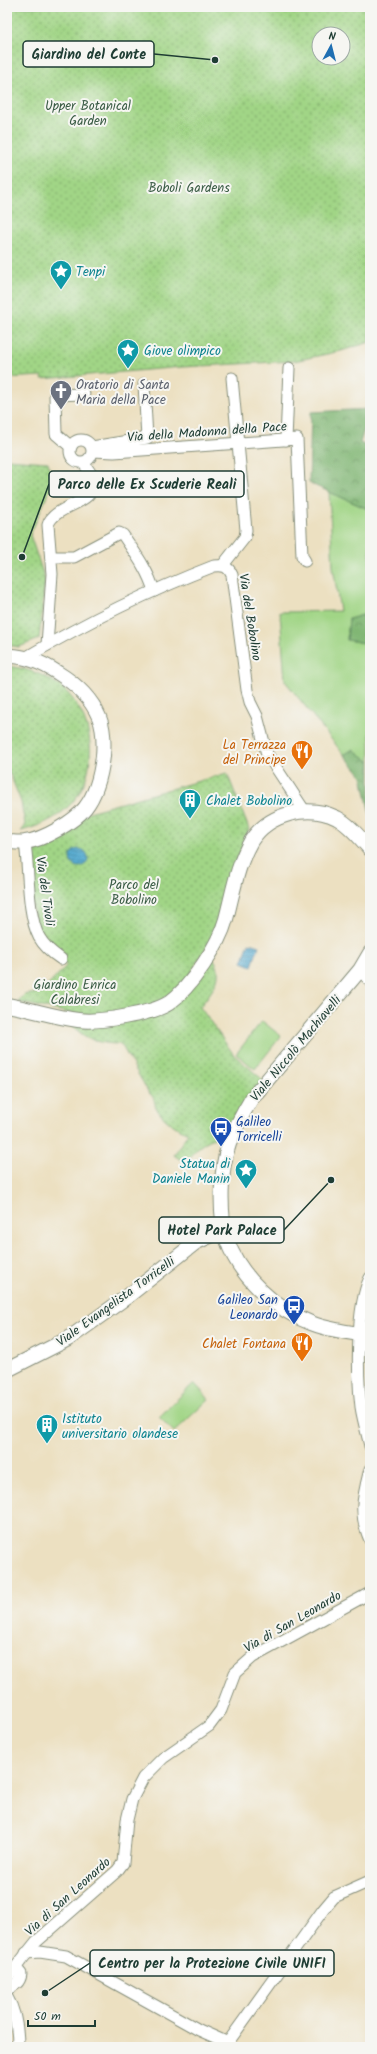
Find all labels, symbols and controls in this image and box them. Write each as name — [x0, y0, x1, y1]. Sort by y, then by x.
north arrow — [311, 26, 351, 66]
text: N — [328, 28, 337, 46]
callout: Giardino del Conte — [23, 41, 154, 67]
text: Giardino del Conte — [32, 44, 146, 66]
park label: Upper Botanical Garden — [45, 96, 131, 132]
park label: Boboli Gardens — [148, 178, 230, 199]
place icon: Tenpi — [48, 258, 74, 291]
place label: Tenpi — [76, 262, 106, 283]
place icon: Giove olimpico — [115, 337, 141, 370]
place label: Giove olimpico — [144, 341, 221, 362]
place label: Oratorio di Santa Maria della Pace — [76, 375, 170, 411]
church icon: Oratorio di Santa Maria della Pace — [48, 378, 74, 411]
street label: Via della Madonna della Pace — [127, 416, 288, 449]
callout: Parco delle Ex Scuderie Reali — [49, 471, 244, 497]
text: Parco delle Ex Scuderie Reali — [58, 474, 237, 496]
street label: Via del Bobolino — [232, 572, 267, 662]
place label: La Terrazza del Principe — [223, 735, 286, 771]
restaurant icon: La Terrazza del Principe — [289, 738, 315, 771]
building icon: Chalet Bobolino — [177, 787, 203, 820]
place label: Chalet Bobolino — [206, 791, 292, 812]
street label: Via del Tivoli — [29, 855, 60, 928]
park label: Parco del Bobolino — [109, 875, 159, 911]
park label: Giardino Enrica Calabresi — [34, 975, 116, 1011]
street label: Viale Niccolò Machiavelli — [245, 991, 348, 1107]
place label: Galileo Torricelli — [236, 1112, 283, 1148]
bus stop icon: Galileo Torricelli — [208, 1115, 234, 1148]
place label: Statua di Daniele Manin — [152, 1154, 231, 1190]
place icon: Statua di Daniele Manin — [233, 1157, 259, 1190]
callout: Hotel Park Palace — [159, 1217, 284, 1243]
text: Hotel Park Palace — [167, 1220, 277, 1242]
street label: Viale Evangelista Torricelli — [52, 1251, 180, 1353]
place label: Galileo San Leonardo — [218, 1290, 278, 1326]
bus stop icon: Galileo San Leonardo — [281, 1293, 307, 1326]
restaurant icon: Chalet Fontana — [289, 1330, 315, 1363]
place label: Chalet Fontana — [202, 1334, 286, 1355]
place label: Istituto universitario olandese — [62, 1409, 178, 1445]
building icon: Istituto universitario olandese — [34, 1412, 60, 1445]
street label: Via di San Leonardo — [240, 1586, 346, 1659]
street label: Via di San Leonardo — [20, 1853, 116, 1942]
callout: Centro per la Protezione Civile UNIFI — [90, 1950, 334, 1976]
text: Centro per la Protezione Civile UNIFI — [98, 1953, 326, 1975]
scale bar — [28, 2002, 95, 2028]
text: 50 m — [34, 2007, 61, 2026]

